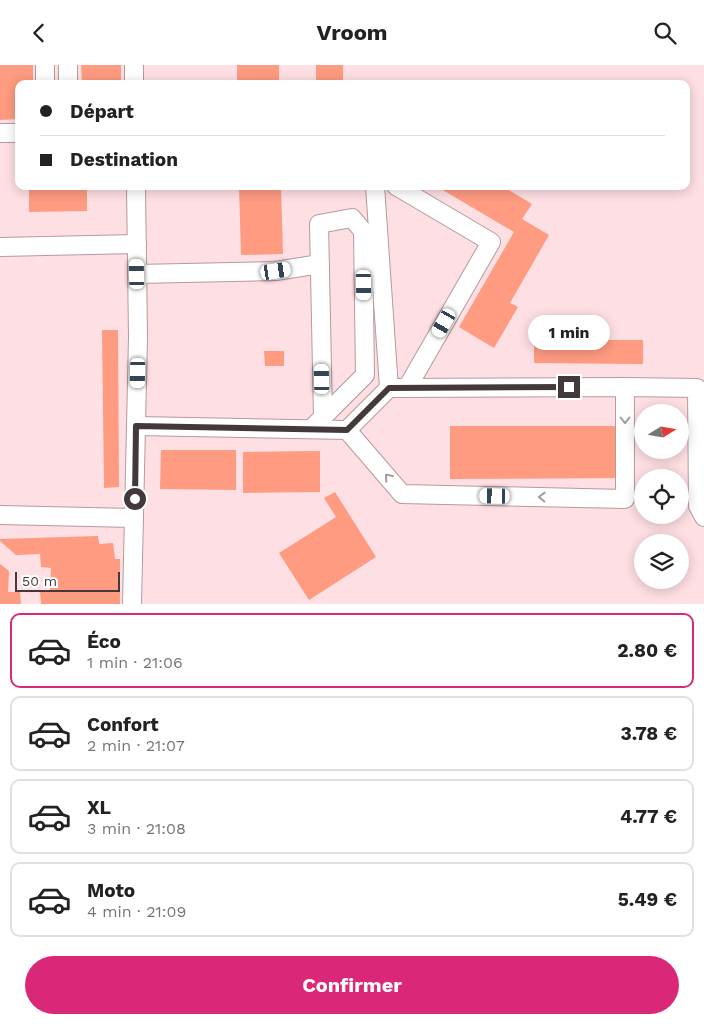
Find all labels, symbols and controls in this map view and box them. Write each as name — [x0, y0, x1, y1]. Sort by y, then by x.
icon: back — [25, 19, 53, 47]
icon: search — [651, 19, 679, 47]
text: Vroom — [316, 20, 388, 45]
text: Départ — [70, 100, 134, 123]
text: Destination — [70, 148, 178, 171]
car — [129, 259, 144, 289]
car — [260, 261, 291, 281]
car — [356, 270, 371, 300]
car — [430, 306, 457, 340]
callout: 1 min — [528, 315, 610, 349]
text: 1 min — [548, 323, 590, 342]
car — [130, 358, 145, 388]
car — [314, 364, 329, 394]
route end — [558, 376, 580, 398]
north arrow — [634, 404, 689, 459]
map controls — [634, 404, 689, 589]
one-way arrow — [620, 416, 630, 424]
button: locate — [634, 469, 689, 524]
one-way arrow — [384, 474, 393, 483]
route start — [124, 488, 146, 510]
car — [479, 488, 510, 504]
one-way arrow — [538, 492, 546, 503]
button: layers — [634, 534, 689, 589]
scale bar — [15, 569, 120, 592]
text: 50 m — [22, 573, 57, 589]
icon: car — [27, 628, 72, 673]
text: Éco — [87, 630, 121, 653]
text: 2.80 € — [617, 639, 677, 662]
text: 1 min · 21:06 — [87, 653, 183, 672]
icon: car — [27, 711, 72, 756]
text: Confort — [87, 713, 158, 736]
text: 3.78 € — [621, 722, 677, 745]
text: 2 min · 21:07 — [87, 736, 185, 755]
icon: car — [27, 794, 72, 839]
text: XL — [87, 796, 111, 819]
text: 4.77 € — [620, 805, 677, 828]
text: 3 min · 21:08 — [87, 819, 186, 838]
icon: car — [27, 877, 72, 922]
text: Moto — [87, 879, 135, 902]
text: 5.49 € — [618, 888, 677, 911]
text: 4 min · 21:09 — [87, 902, 186, 921]
button: Confirmer — [25, 956, 679, 1014]

